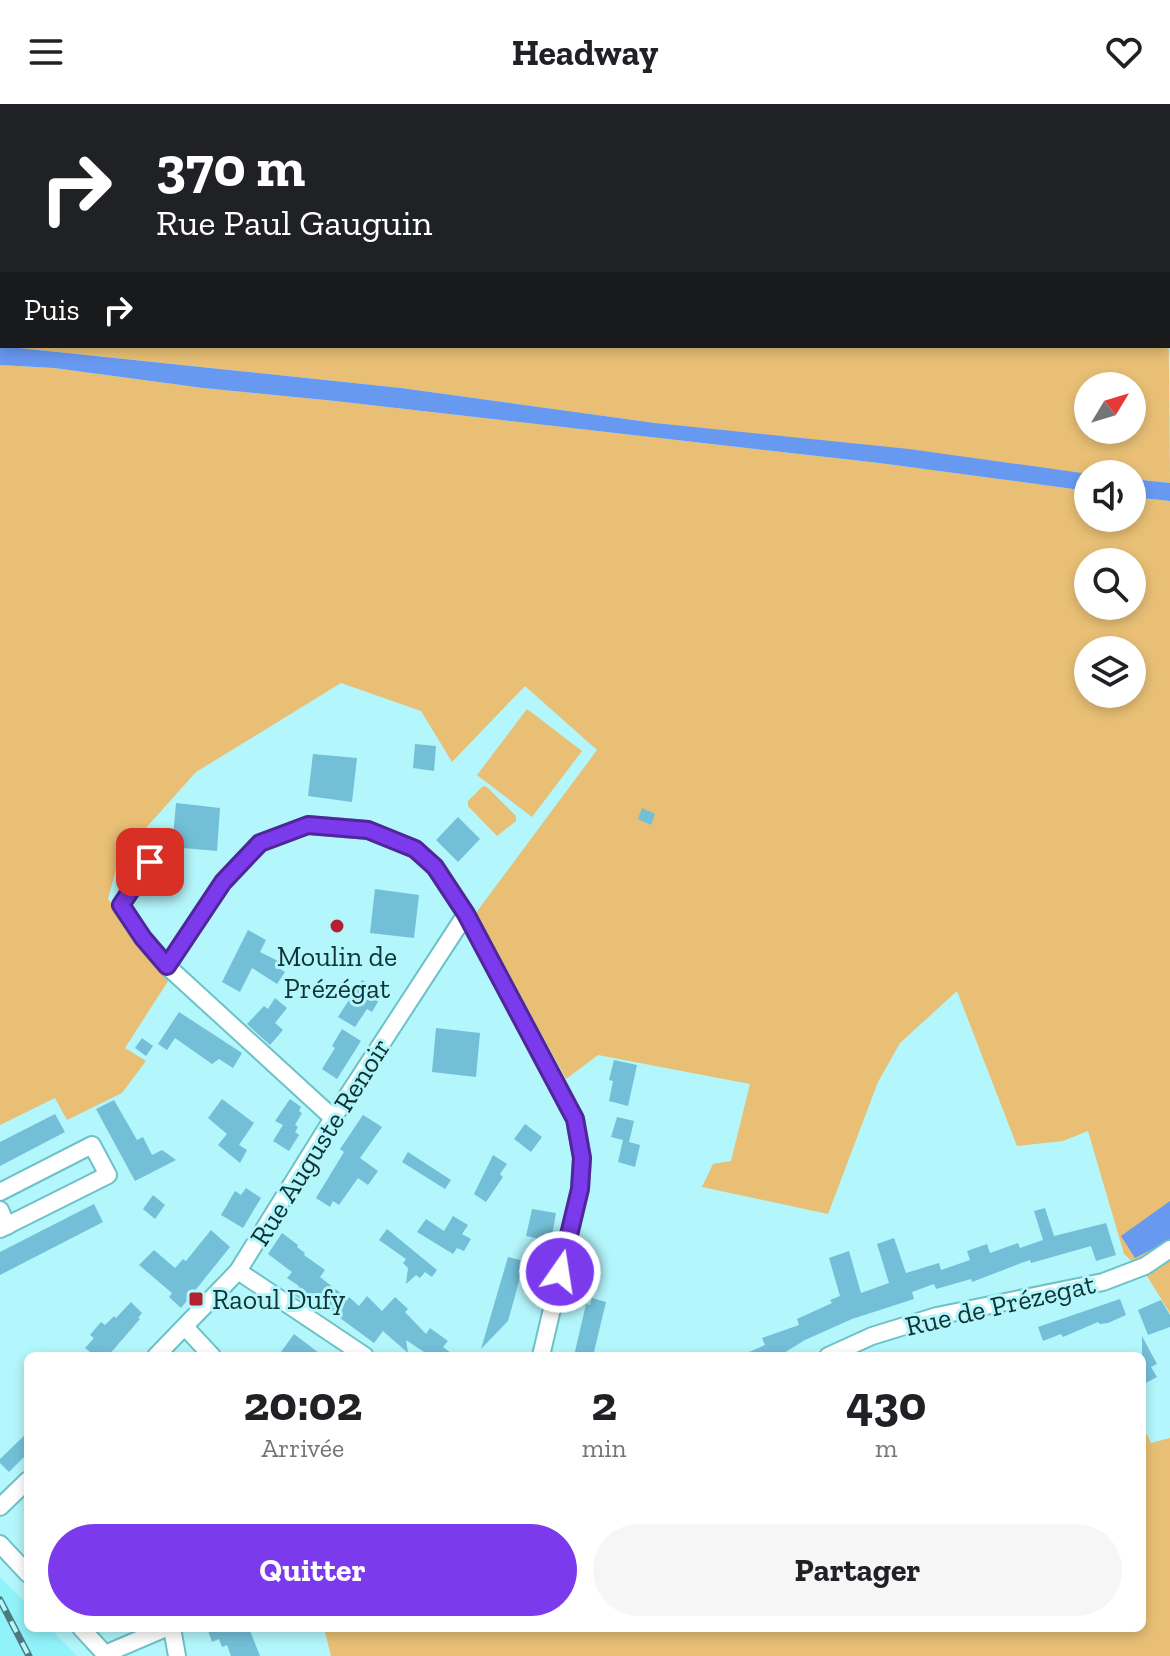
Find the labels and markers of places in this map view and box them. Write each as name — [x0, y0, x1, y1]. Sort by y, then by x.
pin — [116, 828, 184, 896]
marker: Moulin de Prézégat — [328, 917, 346, 935]
place label: Moulin de Prézégat — [277, 940, 397, 1005]
place label: Raoul Dufy — [212, 1283, 346, 1316]
marker: Raoul Dufy — [187, 1290, 205, 1308]

